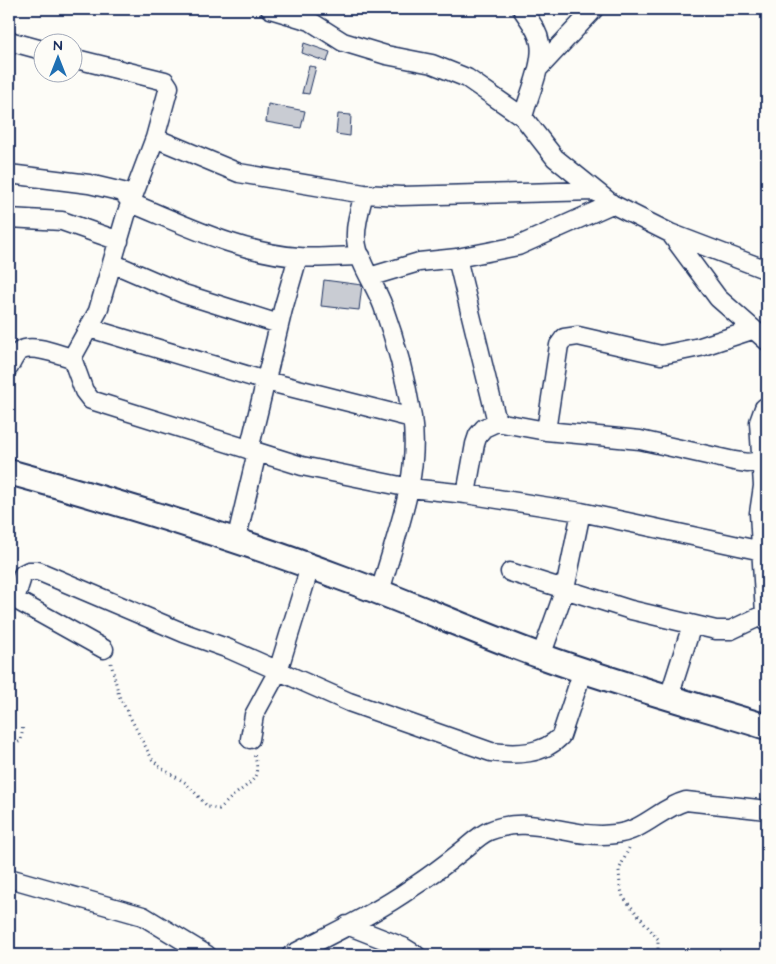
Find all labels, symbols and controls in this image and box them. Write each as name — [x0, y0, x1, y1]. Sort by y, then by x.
north arrow — [32, 32, 82, 82]
text: N — [54, 36, 63, 56]

